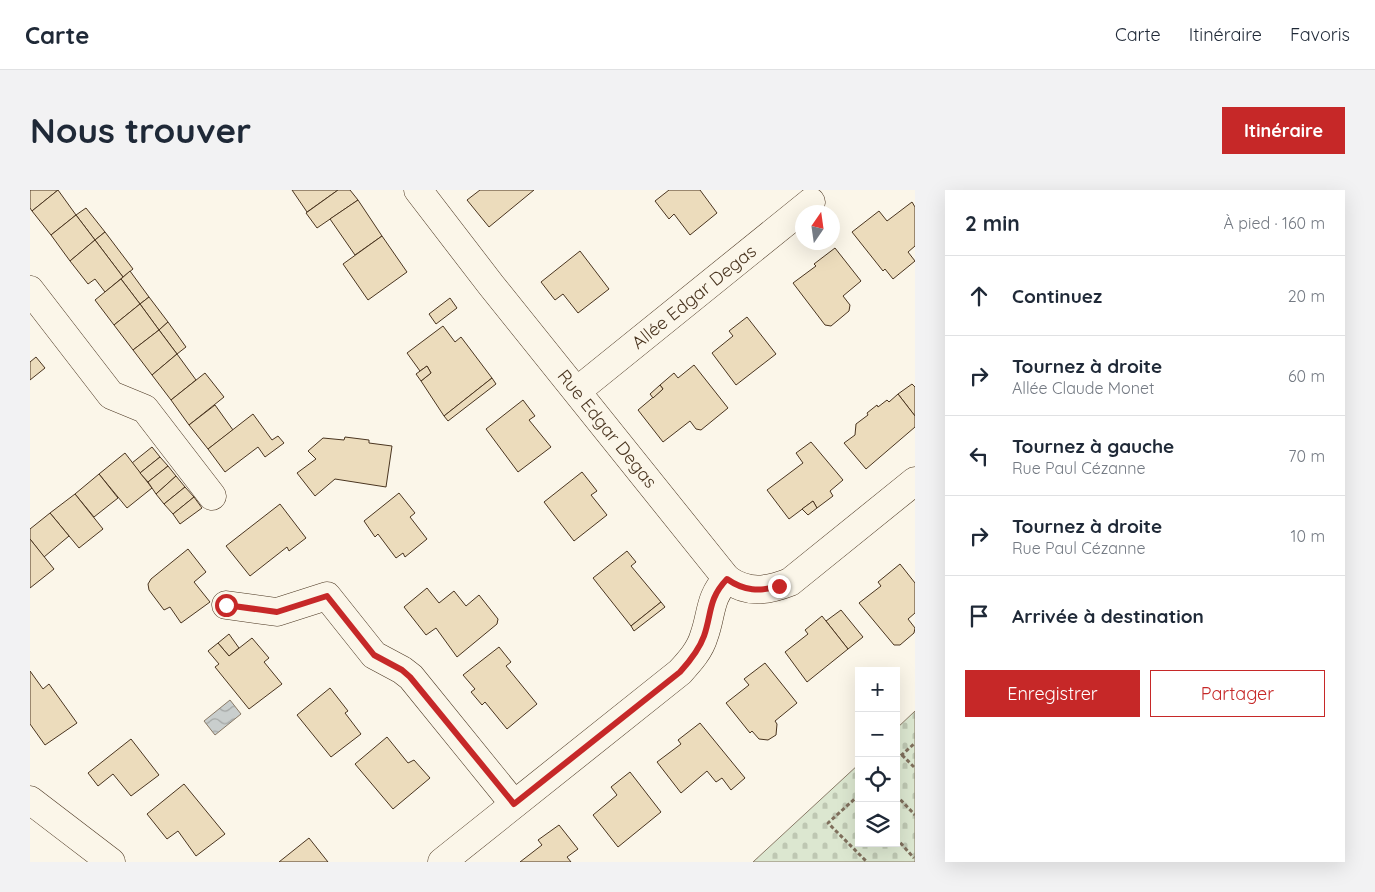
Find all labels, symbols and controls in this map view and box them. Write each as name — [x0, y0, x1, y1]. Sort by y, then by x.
text: Carte — [25, 20, 89, 50]
text: Carte — [1115, 23, 1161, 46]
text: Itinéraire — [1189, 23, 1262, 46]
text: Favoris — [1290, 23, 1350, 46]
button: Itinéraire — [1222, 107, 1345, 154]
text: Nous trouver — [30, 108, 251, 152]
north arrow — [795, 205, 840, 250]
text: 2 min — [965, 210, 1020, 236]
text: À pied · 160 m — [1224, 213, 1325, 233]
street label: Allée Edgar Degas — [627, 239, 761, 354]
icon: ahead — [965, 282, 993, 310]
text: Continuez — [1012, 284, 1102, 308]
text: 20 m — [1288, 286, 1325, 306]
text: Tournez à droite — [1012, 354, 1162, 378]
icon: right — [965, 362, 993, 390]
street label: Rue Edgar Degas — [553, 365, 662, 493]
text: 60 m — [1288, 366, 1325, 386]
text: Allée Claude Monet — [1012, 378, 1154, 398]
text: Tournez à gauche — [1012, 434, 1174, 458]
icon: left — [965, 442, 993, 470]
text: 70 m — [1288, 446, 1325, 466]
text: Rue Paul Cézanne — [1012, 458, 1146, 478]
text: Tournez à droite — [1012, 514, 1162, 538]
icon: right — [965, 522, 993, 550]
text: 10 m — [1291, 526, 1325, 546]
text: Rue Paul Cézanne — [1012, 538, 1146, 558]
route end — [768, 575, 791, 598]
route start — [215, 594, 238, 617]
icon: arrive — [965, 602, 993, 630]
text: Arrivée à destination — [1012, 604, 1204, 628]
map controls — [855, 667, 900, 847]
button: + — [855, 667, 900, 712]
button: Enregistrer — [965, 670, 1140, 717]
button: Partager — [1150, 670, 1325, 717]
button: − — [855, 712, 900, 757]
button: locate — [855, 757, 900, 802]
button: layers — [855, 802, 900, 847]

